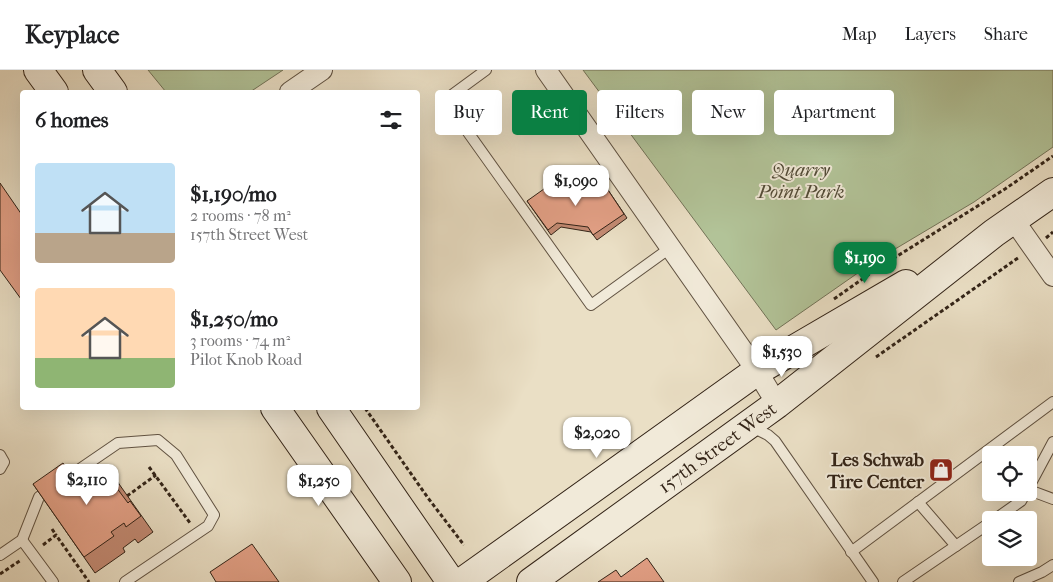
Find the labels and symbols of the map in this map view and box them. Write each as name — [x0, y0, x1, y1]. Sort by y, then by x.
park label: Quarry Point Park — [757, 159, 844, 203]
pin: $1,090 — [535, 164, 617, 207]
pin: $1,190 — [824, 242, 906, 284]
pin: $1,530 — [741, 336, 823, 378]
street label: 157th Street West — [654, 398, 781, 498]
pin: $2,020 — [556, 416, 638, 459]
place label: Les Schwab Tire Center — [826, 449, 925, 493]
shop icon: Les Schwab Tire Center — [928, 457, 954, 483]
pin: $2,110 — [46, 464, 128, 506]
pin: $1,250 — [278, 464, 360, 507]

